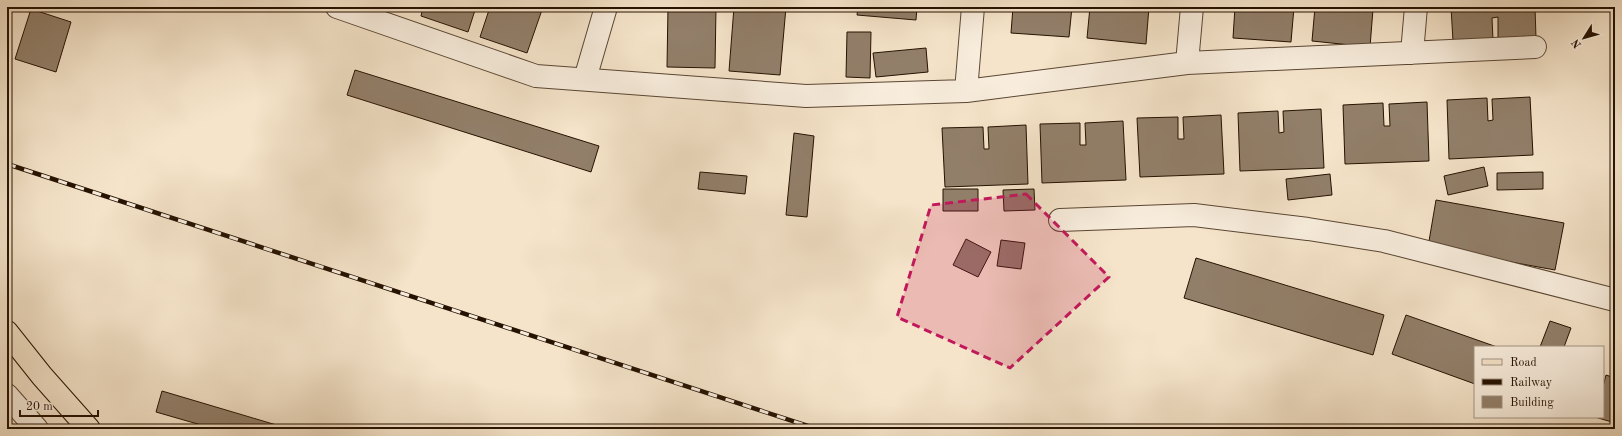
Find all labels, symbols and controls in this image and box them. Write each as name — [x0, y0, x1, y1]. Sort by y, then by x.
north arrow — [1564, 18, 1604, 58]
text: N — [1570, 36, 1584, 50]
legend — [1474, 346, 1604, 418]
text: Road — [1510, 357, 1537, 369]
text: Railway — [1510, 377, 1553, 389]
scale bar — [20, 392, 98, 418]
text: Building — [1510, 397, 1554, 409]
text: 20 m — [26, 401, 53, 413]

